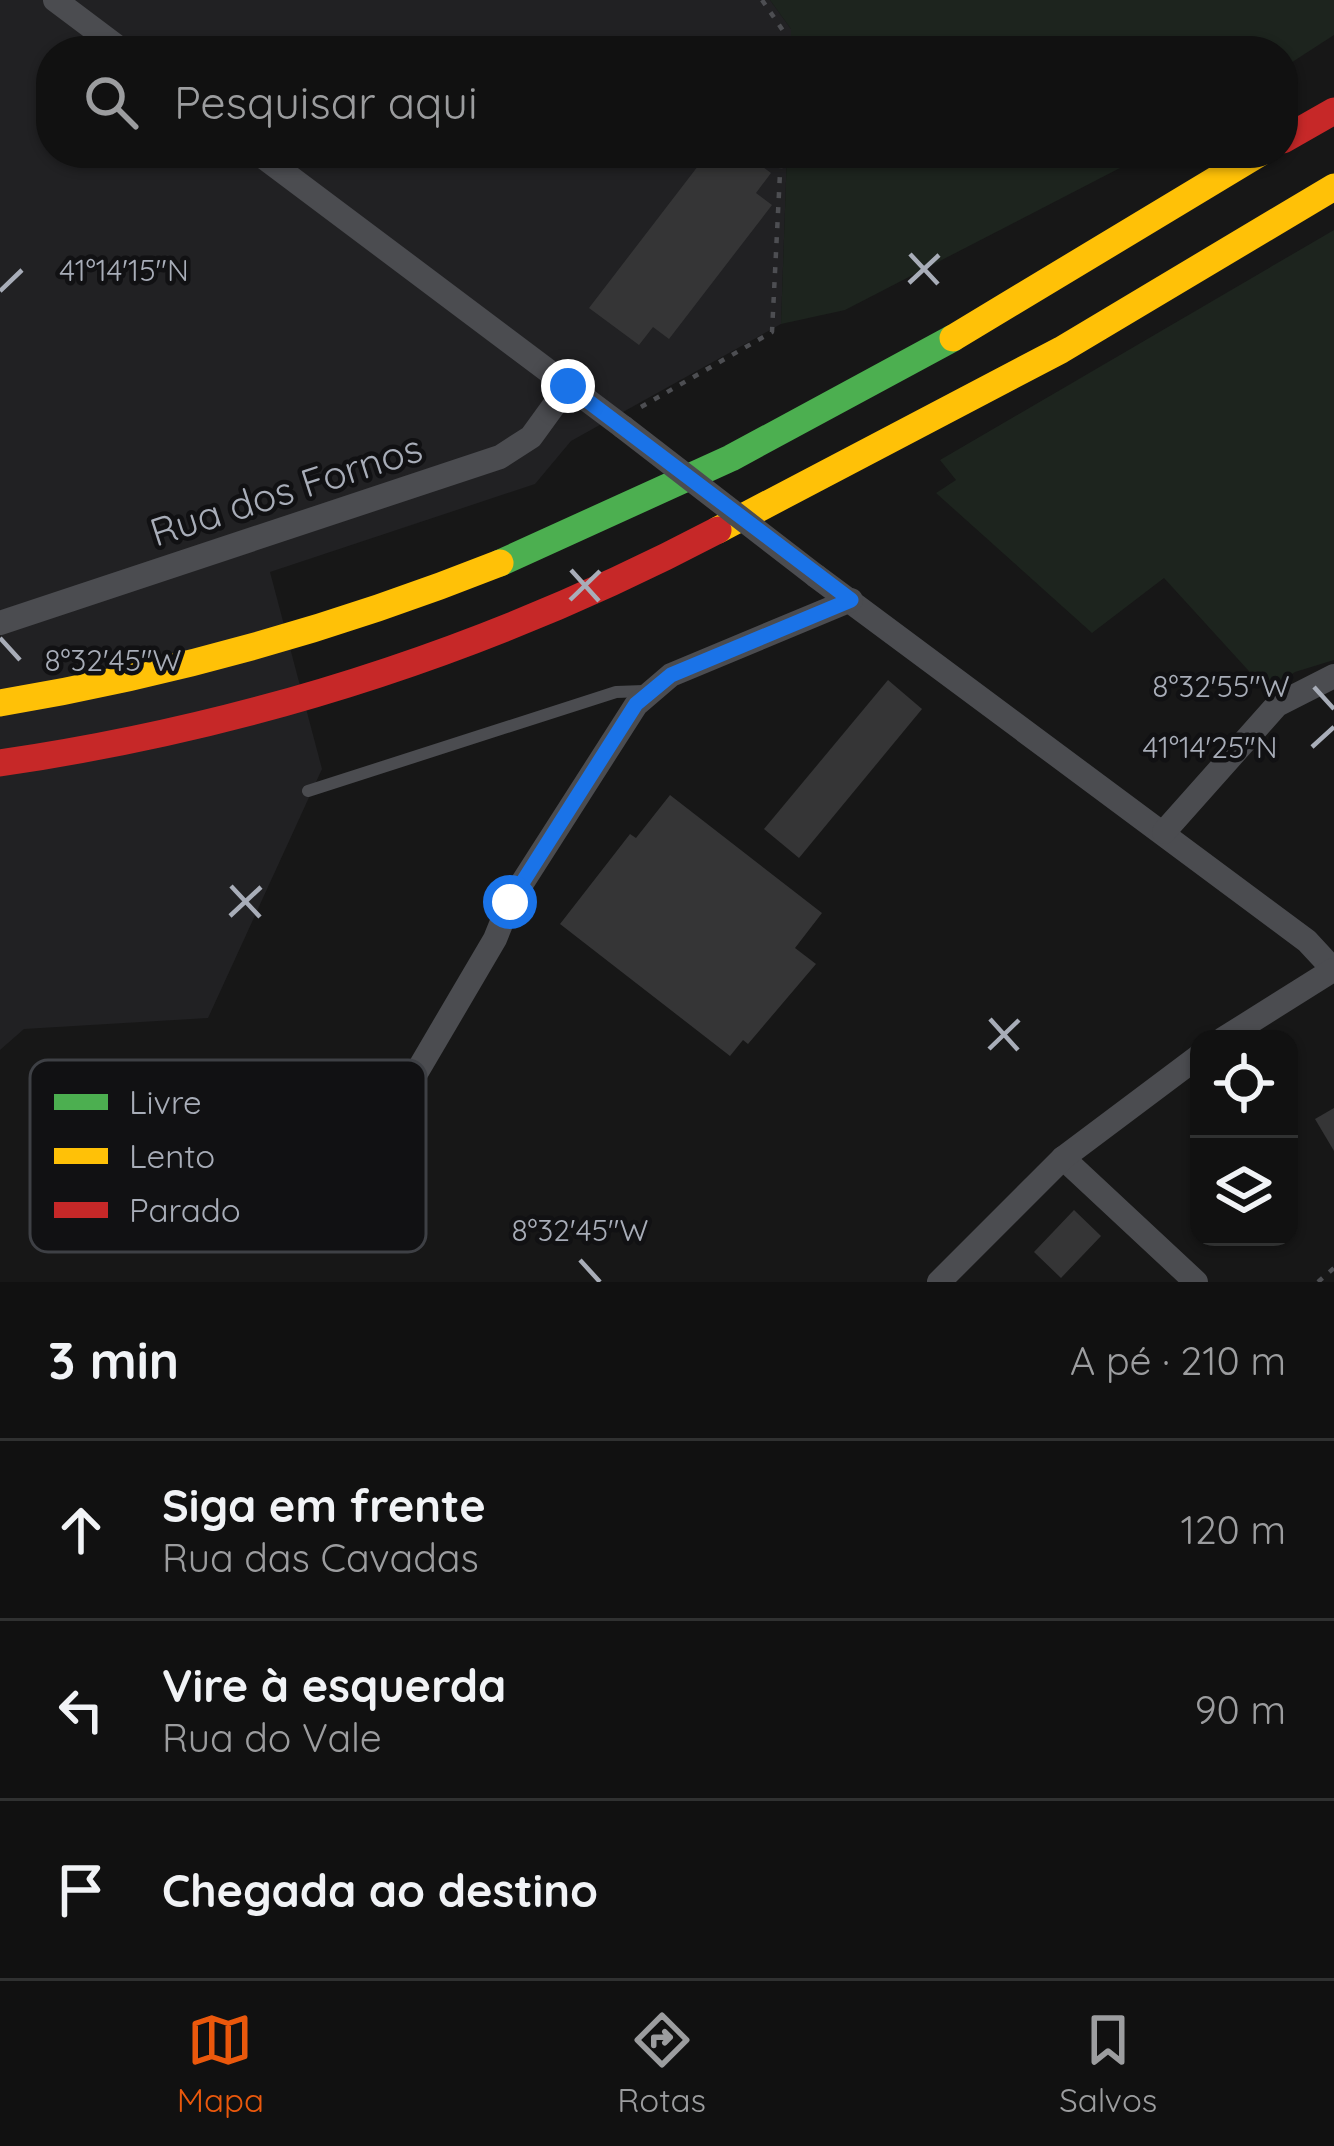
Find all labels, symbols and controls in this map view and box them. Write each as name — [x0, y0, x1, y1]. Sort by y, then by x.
search box — [36, 36, 1298, 168]
icon: search — [78, 69, 144, 135]
text: Pesquisar aqui — [174, 74, 478, 130]
text: 41°14'15"N — [59, 251, 189, 289]
route end — [541, 359, 595, 413]
street label: Rua dos Fornos — [144, 423, 428, 557]
text: 8°32'45"W — [44, 641, 182, 679]
text: 8°32'55"W — [1152, 667, 1290, 705]
text: 41°14'25"N — [1142, 728, 1278, 766]
route start — [483, 875, 537, 929]
map controls — [1190, 1030, 1298, 1246]
button: locate — [1190, 1030, 1298, 1138]
legend — [30, 1060, 426, 1252]
text: Livre — [129, 1081, 202, 1122]
text: Lento — [129, 1135, 215, 1176]
button: layers — [1190, 1138, 1298, 1246]
text: Parado — [129, 1189, 241, 1230]
text: 8°32'45"W — [511, 1211, 649, 1249]
text: 3 min — [48, 1328, 179, 1392]
text: A pé · 210 m — [1070, 1336, 1286, 1385]
text: Siga em frente — [162, 1477, 486, 1533]
icon: ahead — [48, 1497, 114, 1563]
text: 120 m — [1181, 1505, 1286, 1554]
text: Rua das Cavadas — [162, 1533, 479, 1582]
text: Vire à esquerda — [162, 1657, 506, 1713]
icon: left — [48, 1677, 114, 1743]
text: 90 m — [1195, 1685, 1286, 1734]
text: Rua do Vale — [162, 1713, 382, 1762]
icon: arrive — [48, 1857, 114, 1923]
text: Chegada ao destino — [162, 1862, 598, 1918]
tab: Mapa — [177, 2007, 264, 2120]
tab: Rotas — [617, 2007, 706, 2120]
tab: Salvos — [1059, 2007, 1157, 2120]

